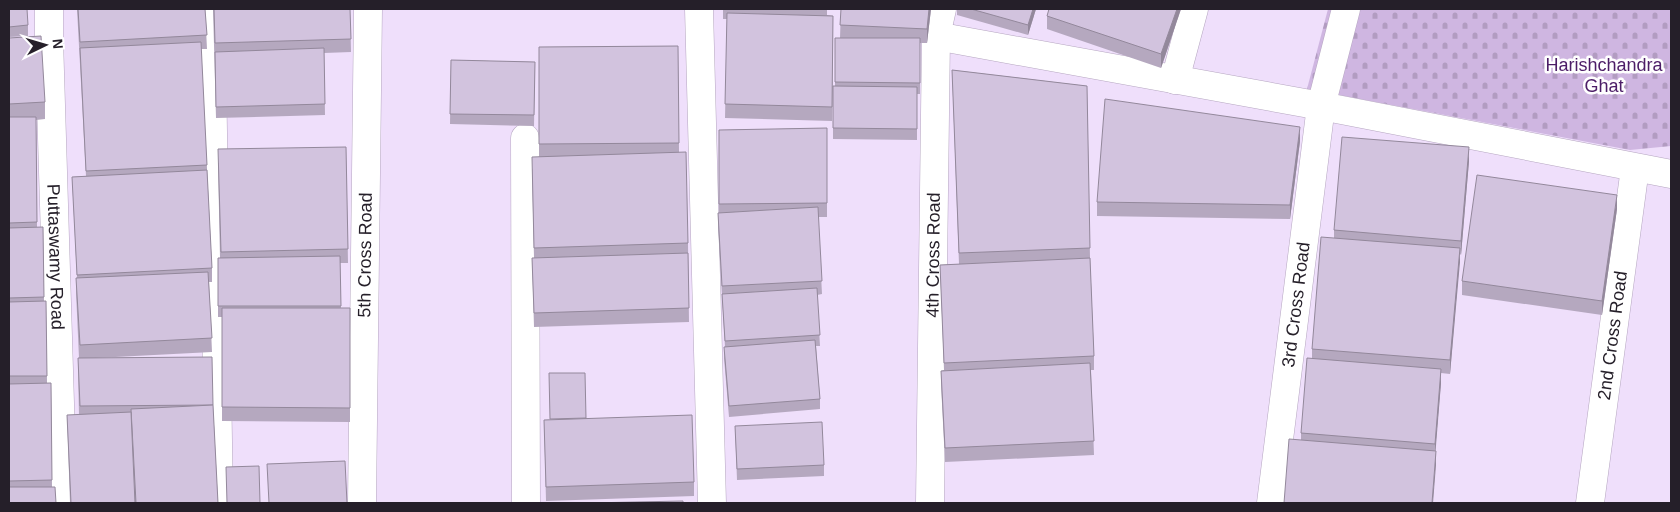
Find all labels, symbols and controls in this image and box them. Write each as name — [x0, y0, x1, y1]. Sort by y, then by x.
north arrow — [20, 20, 70, 70]
text: N — [50, 38, 66, 50]
park label: Harishchandra Ghat — [1545, 55, 1664, 96]
street label: Puttaswamy Road — [43, 184, 68, 330]
street label: 5th Cross Road — [354, 192, 376, 318]
street label: 4th Cross Road — [922, 192, 944, 318]
street label: 3rd Cross Road — [1278, 241, 1314, 368]
street label: 2nd Cross Road — [1594, 270, 1631, 401]

